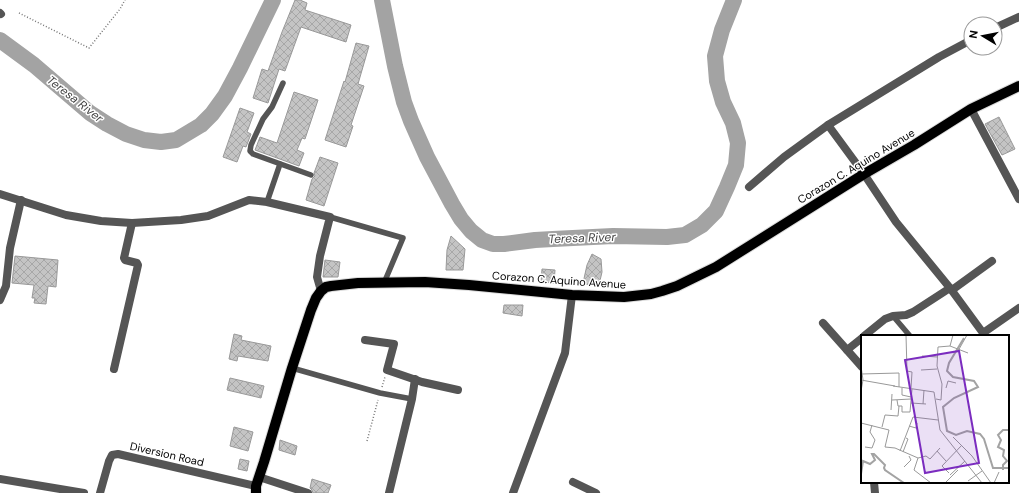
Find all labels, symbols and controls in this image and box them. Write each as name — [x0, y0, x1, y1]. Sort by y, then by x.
north arrow — [963, 16, 1003, 56]
text: N — [966, 29, 981, 39]
water label: Teresa River — [44, 72, 107, 126]
street label: Corazon C. Aquino Avenue — [795, 125, 917, 207]
water label: Teresa River — [548, 229, 617, 247]
street label: Corazon C. Aquino Avenue — [492, 268, 626, 292]
inset map — [861, 335, 1009, 483]
street label: Diversion Road — [129, 439, 205, 469]

